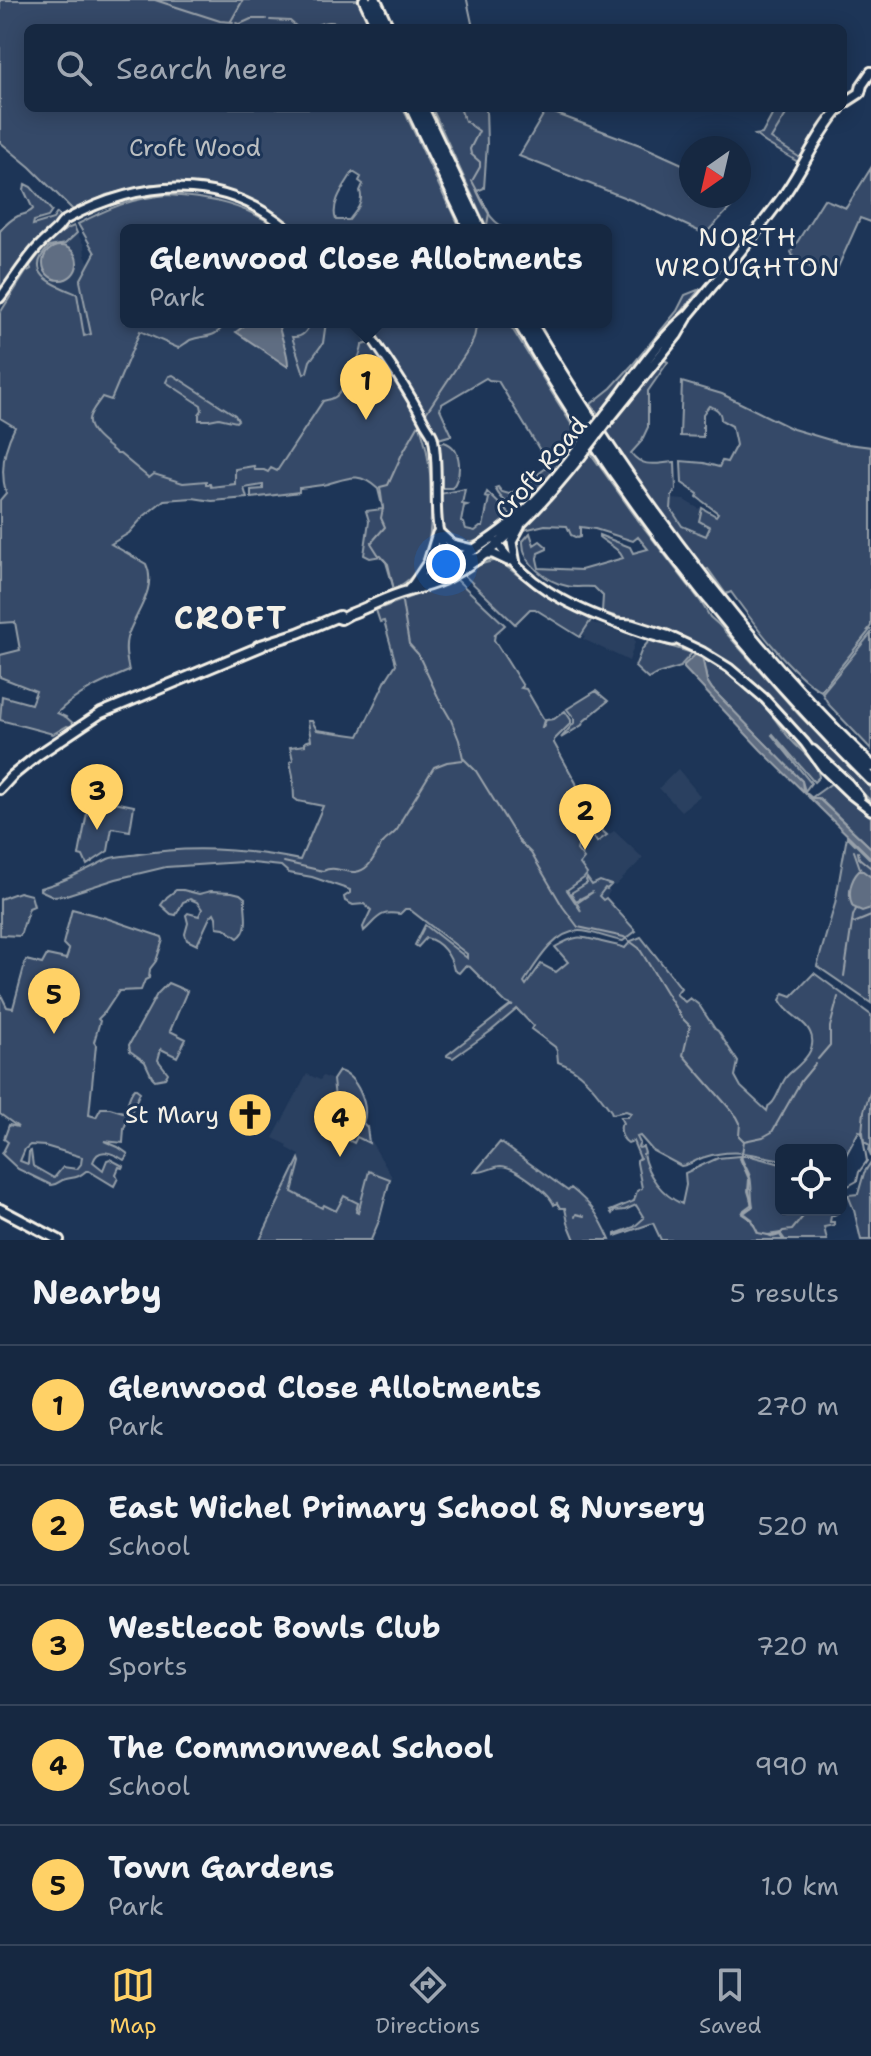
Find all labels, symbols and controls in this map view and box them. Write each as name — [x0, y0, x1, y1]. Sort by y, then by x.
search box — [24, 24, 847, 112]
icon: search — [52, 46, 96, 90]
text: Search here — [116, 48, 287, 89]
park label: Croft Wood — [129, 132, 261, 164]
north arrow — [679, 136, 751, 208]
district label: NORTH WROUGHTON — [655, 219, 841, 284]
popup — [120, 224, 612, 328]
text: Glenwood Close Allotments — [149, 238, 583, 279]
text: Park — [149, 279, 205, 314]
pin: 1 — [340, 354, 392, 420]
street label: Croft Road — [488, 410, 594, 526]
your location — [426, 544, 466, 584]
district label: CROFT — [174, 596, 288, 639]
pin: 3 — [71, 764, 123, 830]
pin: 2 — [559, 784, 611, 850]
pin: 5 — [28, 968, 80, 1034]
church icon: St Mary — [226, 1091, 274, 1139]
pin: 4 — [314, 1091, 366, 1157]
place label: St Mary — [125, 1099, 219, 1131]
map controls — [775, 1144, 847, 1216]
button: locate — [775, 1144, 847, 1216]
text: Nearby — [32, 1269, 162, 1315]
text: 5 results — [730, 1275, 839, 1310]
text: Glenwood Close Allotments — [108, 1367, 541, 1408]
text: 1 — [52, 1388, 64, 1423]
text: 270 m — [756, 1388, 839, 1423]
text: Park — [108, 1408, 164, 1443]
text: East Wichel Primary School & Nursery — [108, 1487, 705, 1528]
text: 2 — [49, 1508, 67, 1543]
text: 520 m — [758, 1508, 839, 1543]
text: School — [108, 1528, 190, 1563]
text: Westlecot Bowls Club — [108, 1607, 441, 1648]
text: 3 — [49, 1628, 67, 1663]
text: 720 m — [756, 1628, 839, 1663]
text: Sports — [108, 1648, 188, 1683]
text: The Commonweal School — [108, 1727, 493, 1768]
text: 4 — [49, 1748, 67, 1783]
text: 990 m — [755, 1748, 839, 1783]
text: School — [108, 1768, 190, 1803]
text: Town Gardens — [108, 1847, 334, 1888]
text: 5 — [50, 1868, 66, 1903]
text: 1.0 km — [761, 1868, 839, 1903]
text: Park — [108, 1888, 164, 1923]
tab: Map — [109, 1963, 157, 2040]
tab: Directions — [375, 1963, 480, 2040]
tab: Saved — [699, 1963, 762, 2040]

